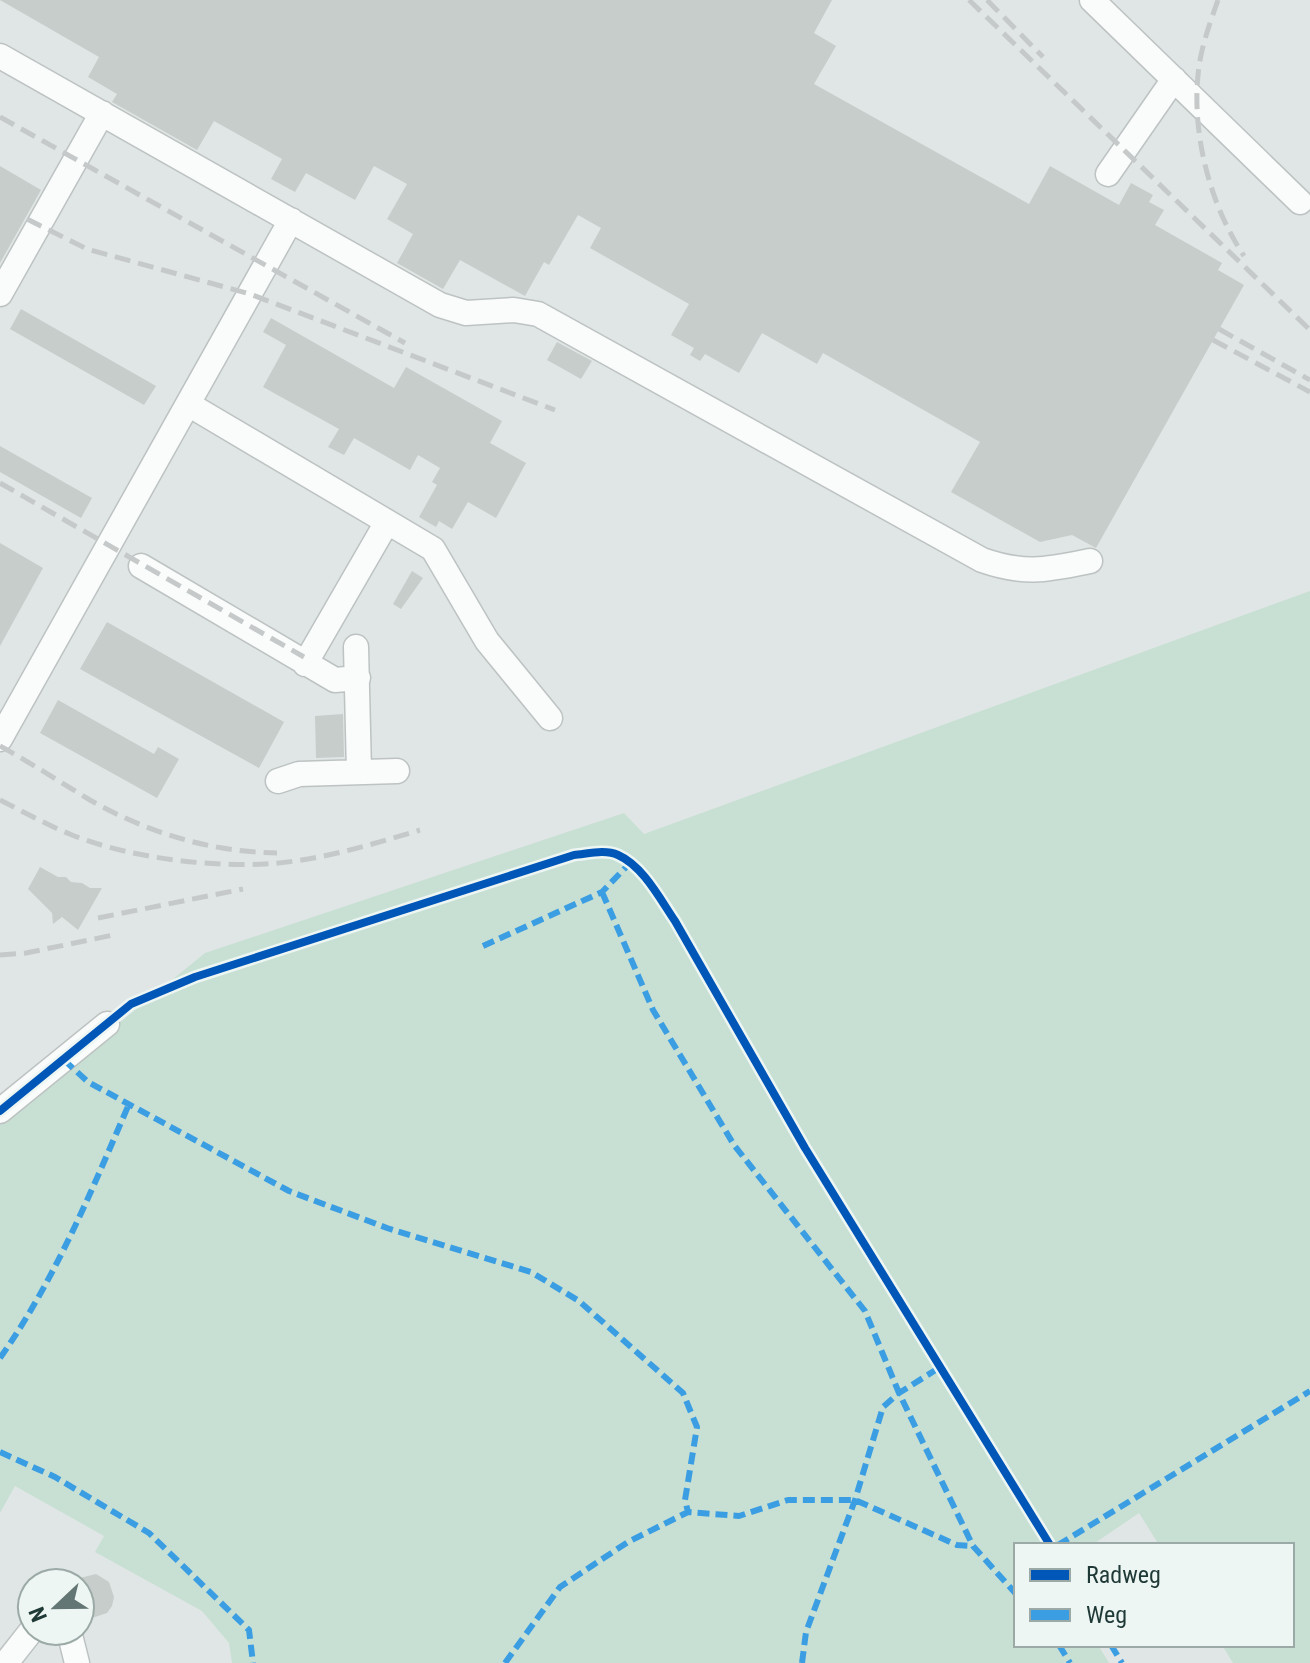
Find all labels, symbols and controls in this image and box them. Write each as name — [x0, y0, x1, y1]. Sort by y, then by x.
legend — [1014, 1543, 1294, 1647]
text: Radweg — [1086, 1561, 1161, 1589]
north arrow — [16, 1567, 96, 1647]
text: Weg — [1086, 1601, 1127, 1629]
text: N — [24, 1603, 52, 1625]

